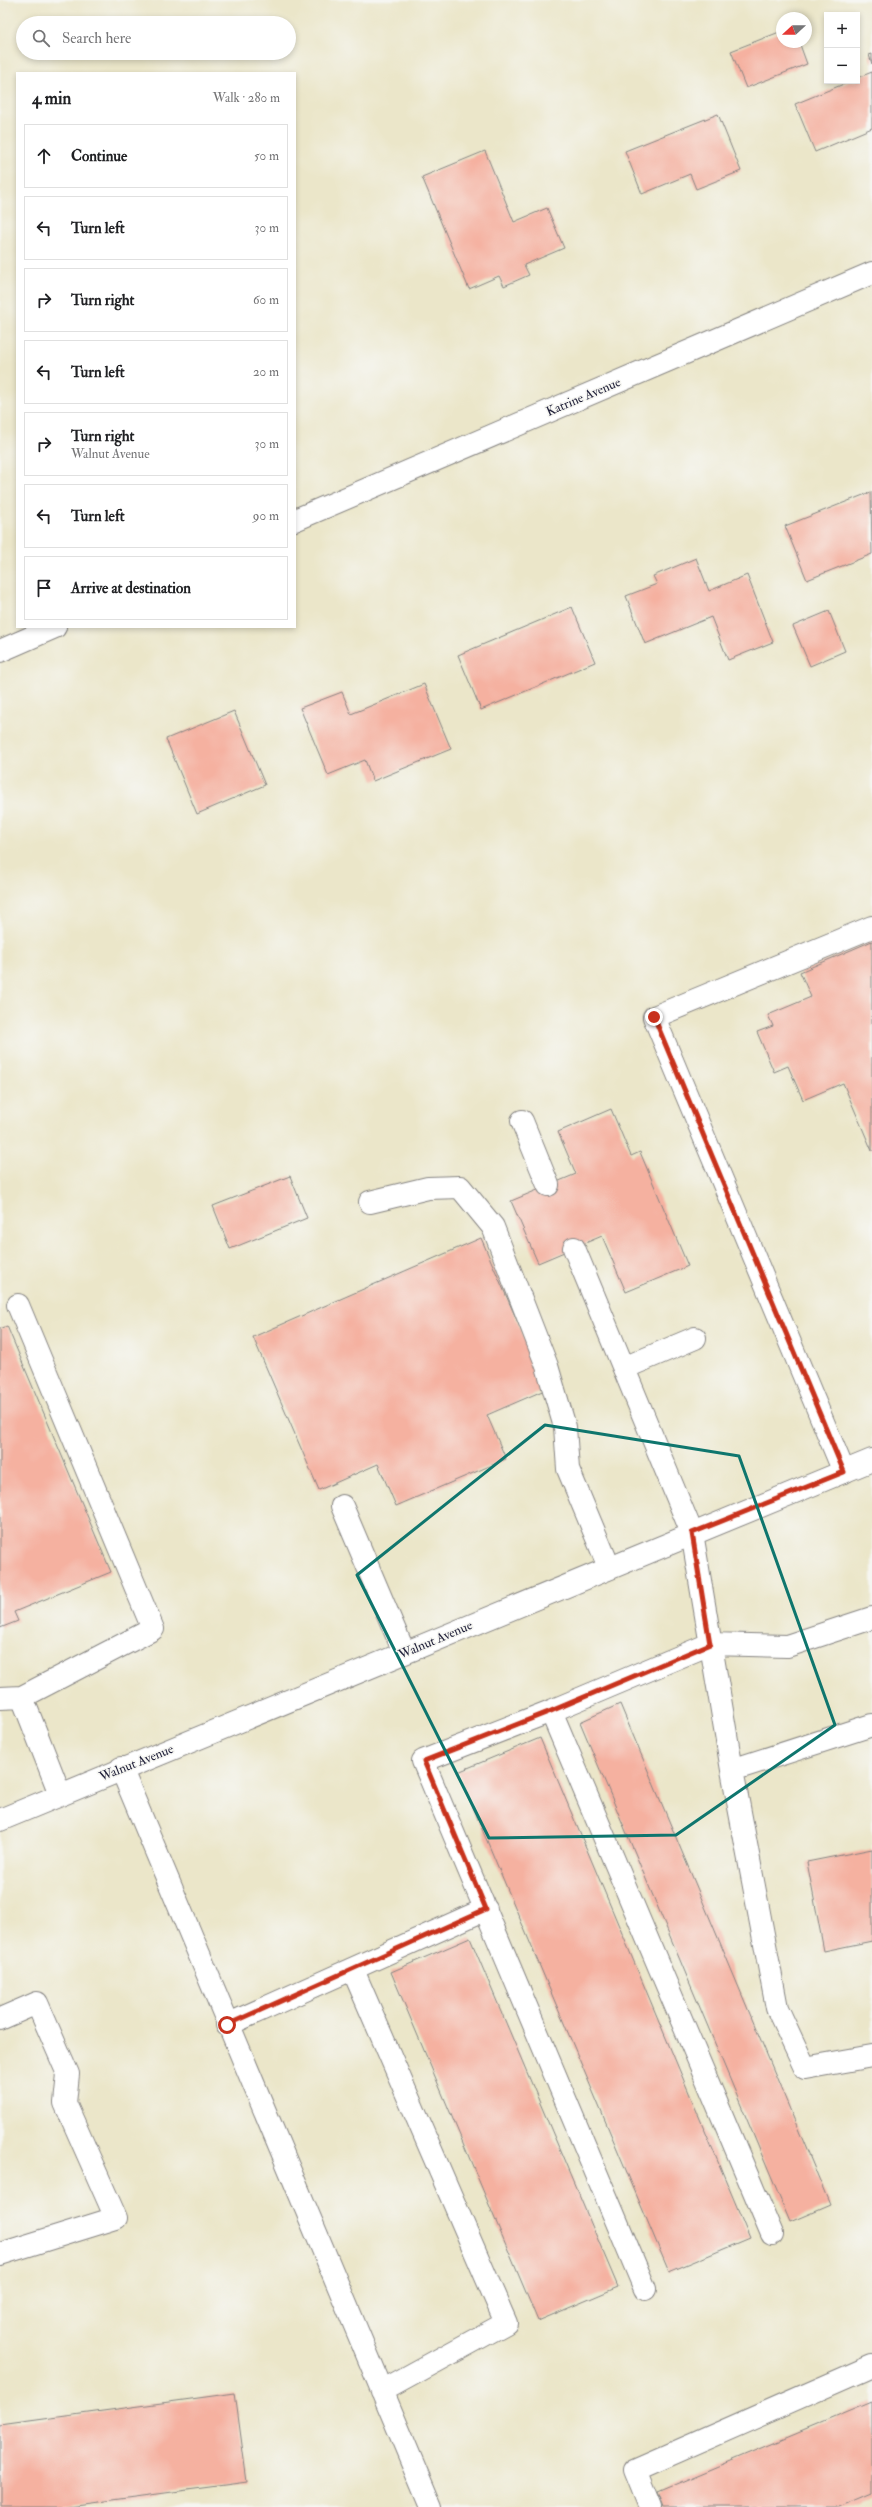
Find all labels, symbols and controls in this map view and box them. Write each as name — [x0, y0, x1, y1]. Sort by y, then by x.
north arrow — [776, 12, 812, 48]
map controls — [824, 12, 860, 84]
button: + — [824, 12, 860, 48]
search box — [16, 16, 296, 60]
icon: search — [30, 27, 52, 49]
text: Search here — [62, 29, 131, 48]
button: − — [824, 48, 860, 84]
text: 4 min — [32, 88, 71, 109]
text: Walk · 280 m — [213, 90, 280, 106]
icon: ahead — [33, 145, 55, 167]
text: Continue — [71, 147, 127, 166]
text: 50 m — [254, 148, 279, 164]
icon: left — [33, 217, 55, 239]
text: Turn left — [71, 219, 125, 238]
text: 30 m — [255, 220, 279, 236]
icon: right — [33, 289, 55, 311]
text: Turn right — [71, 291, 134, 310]
text: 60 m — [253, 292, 279, 308]
icon: left — [33, 361, 55, 383]
text: Turn left — [71, 363, 125, 382]
text: 20 m — [253, 364, 279, 380]
street label: Katrine Avenue — [544, 374, 624, 420]
text: Turn right — [71, 427, 134, 446]
icon: right — [33, 433, 55, 455]
text: 30 m — [255, 436, 279, 452]
text: Walnut Avenue — [71, 446, 150, 462]
icon: left — [33, 505, 55, 527]
text: Turn left — [71, 507, 125, 526]
text: 90 m — [253, 508, 279, 524]
icon: arrive — [33, 577, 55, 599]
text: Arrive at destination — [71, 579, 191, 598]
route end — [645, 1008, 663, 1026]
street label: Walnut Avenue — [395, 1617, 475, 1663]
street label: Walnut Avenue — [96, 1741, 176, 1785]
route start — [218, 2016, 236, 2034]

